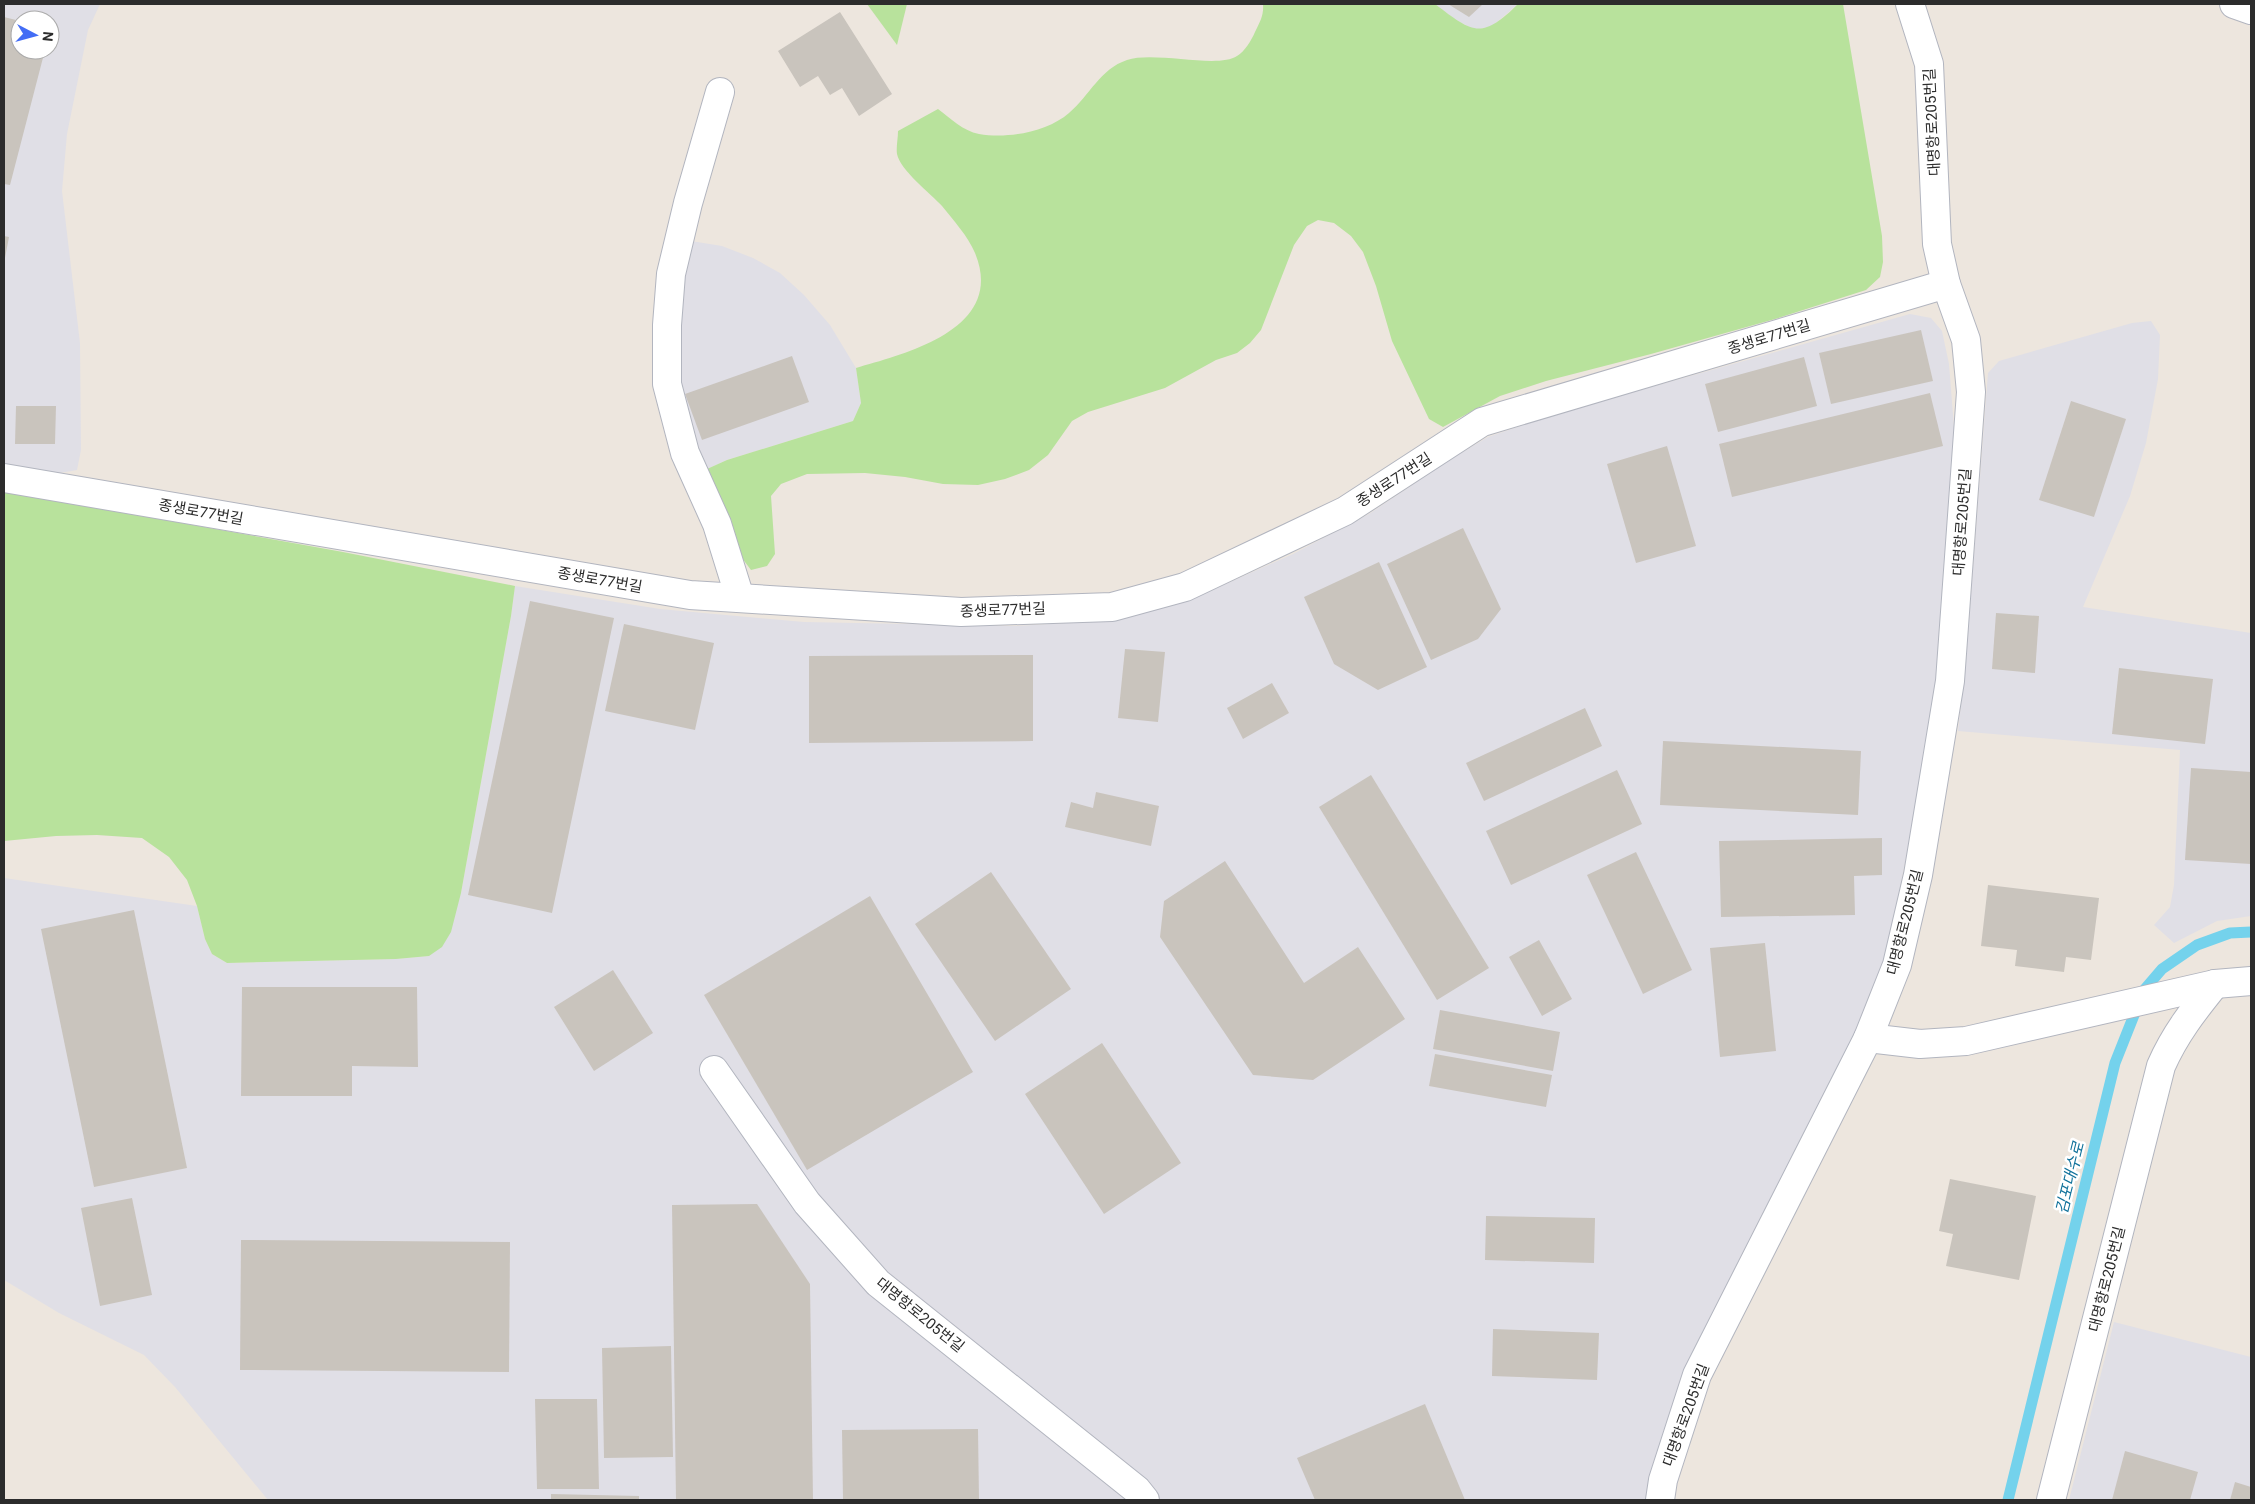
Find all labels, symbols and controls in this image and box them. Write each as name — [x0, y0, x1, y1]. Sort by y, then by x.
north arrow — [10, 10, 60, 60]
text: N — [39, 31, 56, 42]
street label: 대명항로205번길 — [1920, 68, 1944, 176]
street label: 종생로77번길 — [1725, 316, 1813, 358]
street label: 종생로77번길 — [1353, 449, 1435, 511]
street label: 대명항로205번길 — [1949, 467, 1975, 577]
street label: 종생로77번길 — [157, 496, 245, 528]
street label: 종생로77번길 — [556, 564, 644, 596]
street label: 종생로77번길 — [960, 600, 1046, 620]
street label: 대명항로205번길 — [1883, 867, 1927, 977]
water label: 김포대수로 — [2052, 1139, 2088, 1216]
street label: 대명항로205번길 — [2085, 1224, 2129, 1334]
street label: 대명항로205번길 — [872, 1274, 968, 1356]
street label: 대명항로205번길 — [1659, 1361, 1713, 1469]

